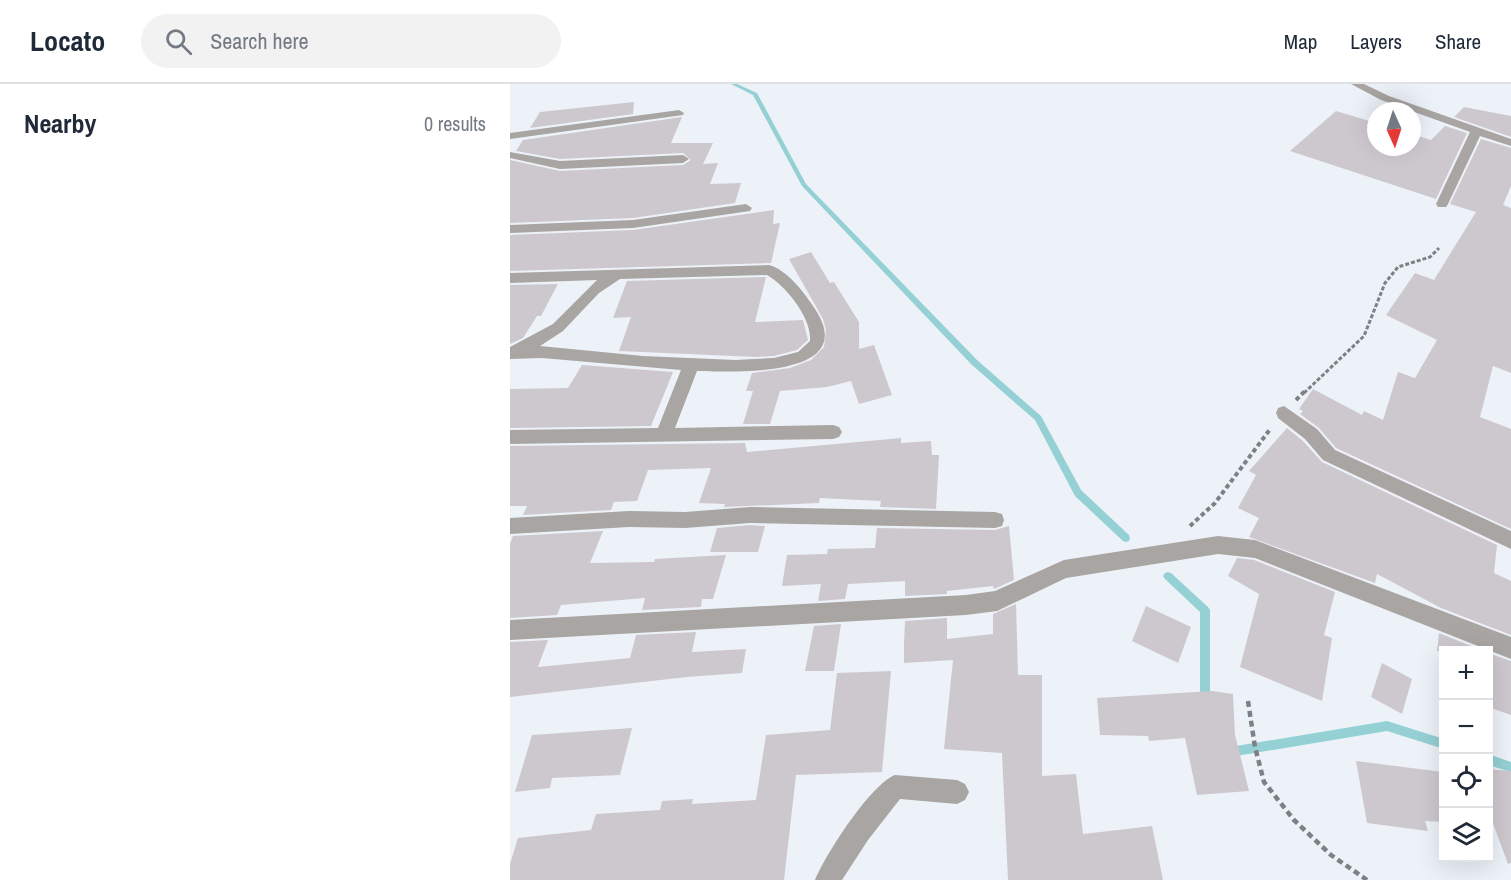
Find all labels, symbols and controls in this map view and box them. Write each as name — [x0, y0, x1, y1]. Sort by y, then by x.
search box — [141, 14, 561, 68]
text: Locato — [30, 22, 105, 60]
icon: search — [162, 25, 195, 58]
text: Search here — [210, 26, 309, 56]
text: Map — [1284, 27, 1317, 56]
text: Layers — [1350, 27, 1402, 56]
text: Share — [1435, 27, 1481, 56]
north arrow — [1367, 102, 1421, 156]
text: Nearby — [24, 106, 96, 141]
text: 0 results — [424, 110, 486, 137]
map controls — [1439, 646, 1493, 862]
button: + — [1439, 646, 1493, 700]
button: − — [1439, 700, 1493, 754]
button: locate — [1439, 754, 1493, 808]
button: layers — [1439, 808, 1493, 862]

